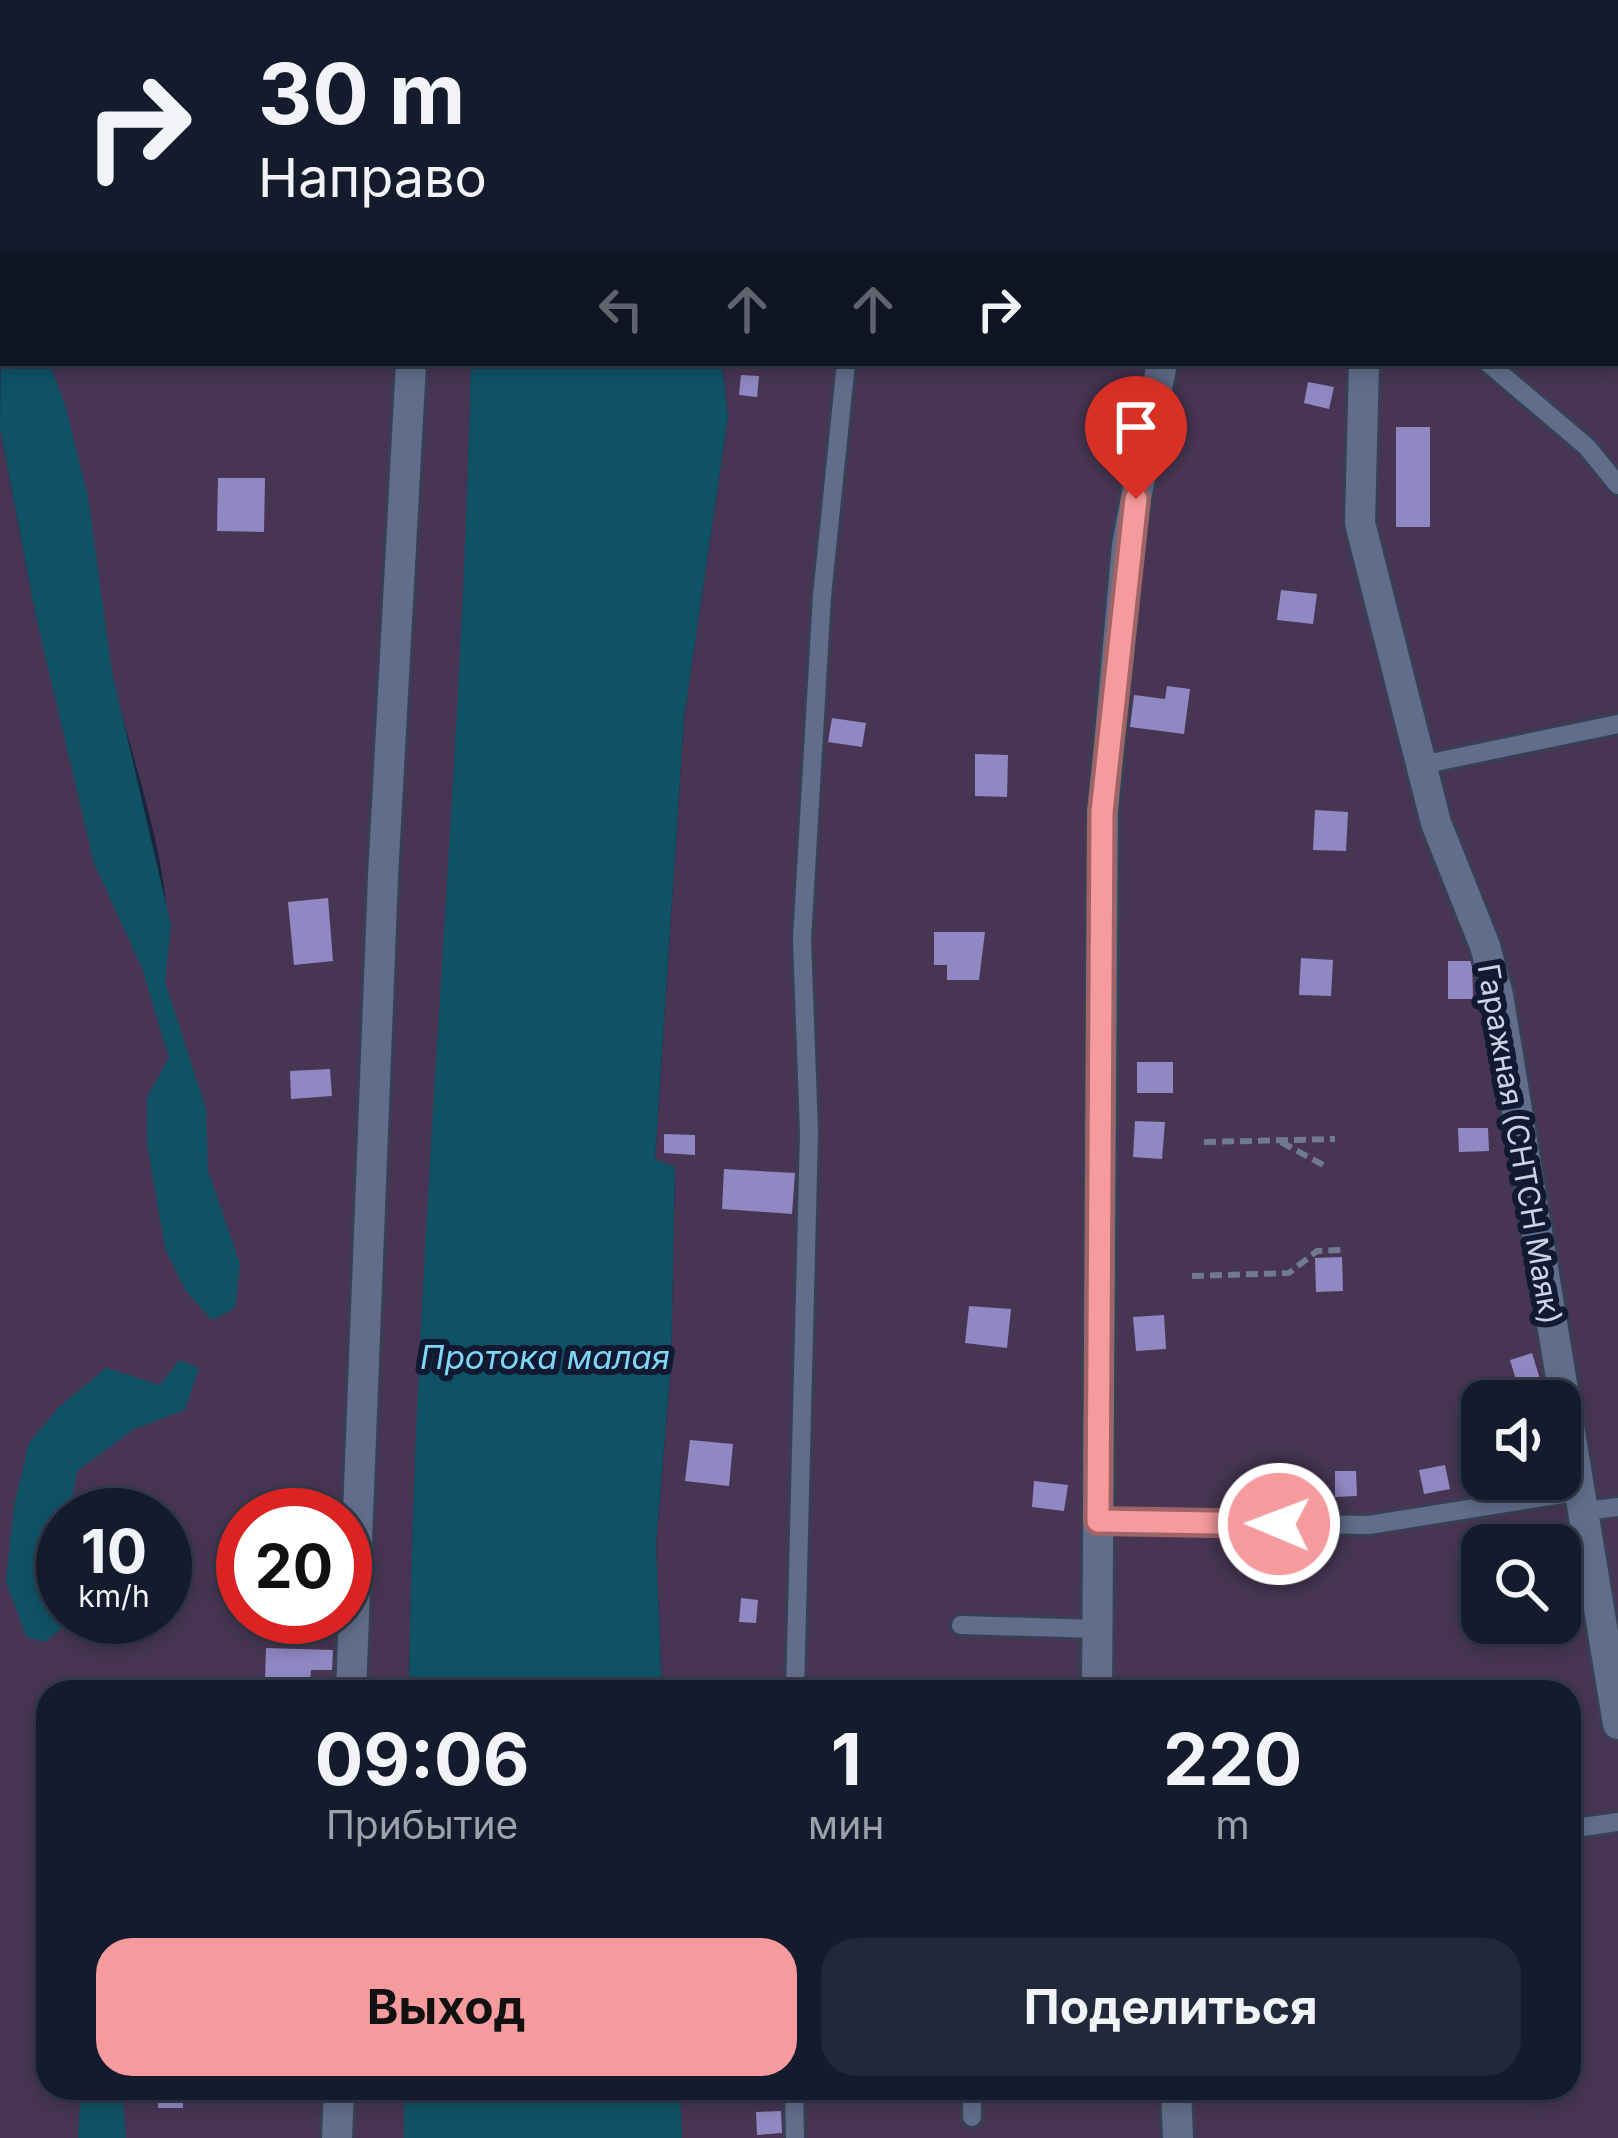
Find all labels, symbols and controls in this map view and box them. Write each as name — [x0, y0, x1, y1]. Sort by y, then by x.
text: 30 m — [258, 43, 465, 144]
icon: right — [60, 48, 216, 204]
text: Направо — [258, 145, 487, 210]
icon: left — [588, 276, 654, 342]
icon: ahead — [714, 276, 780, 342]
icon: ahead — [840, 276, 906, 342]
icon: right — [966, 276, 1032, 342]
pin — [1085, 376, 1187, 499]
icon: arrive — [1103, 394, 1169, 460]
street label: Гаражная (СНТСН Маяк) — [1471, 961, 1569, 1327]
water label: Протока малая — [420, 1337, 670, 1377]
map controls — [1461, 1380, 1581, 1644]
button: sound — [1461, 1380, 1581, 1500]
position arrow — [1216, 1461, 1342, 1587]
speed limit sign: 20 — [216, 1488, 372, 1644]
text: 10 — [81, 1515, 147, 1587]
button: search — [1461, 1524, 1581, 1644]
text: km/h — [78, 1578, 150, 1614]
text: 09:06 — [315, 1715, 529, 1802]
text: 1 — [831, 1715, 862, 1802]
text: 220 — [1163, 1715, 1302, 1802]
text: Прибытие — [326, 1801, 518, 1848]
text: мин — [808, 1801, 884, 1848]
text: m — [1216, 1801, 1250, 1848]
button: Выход — [96, 1938, 797, 2076]
button: Поделиться — [821, 1938, 1521, 2076]

